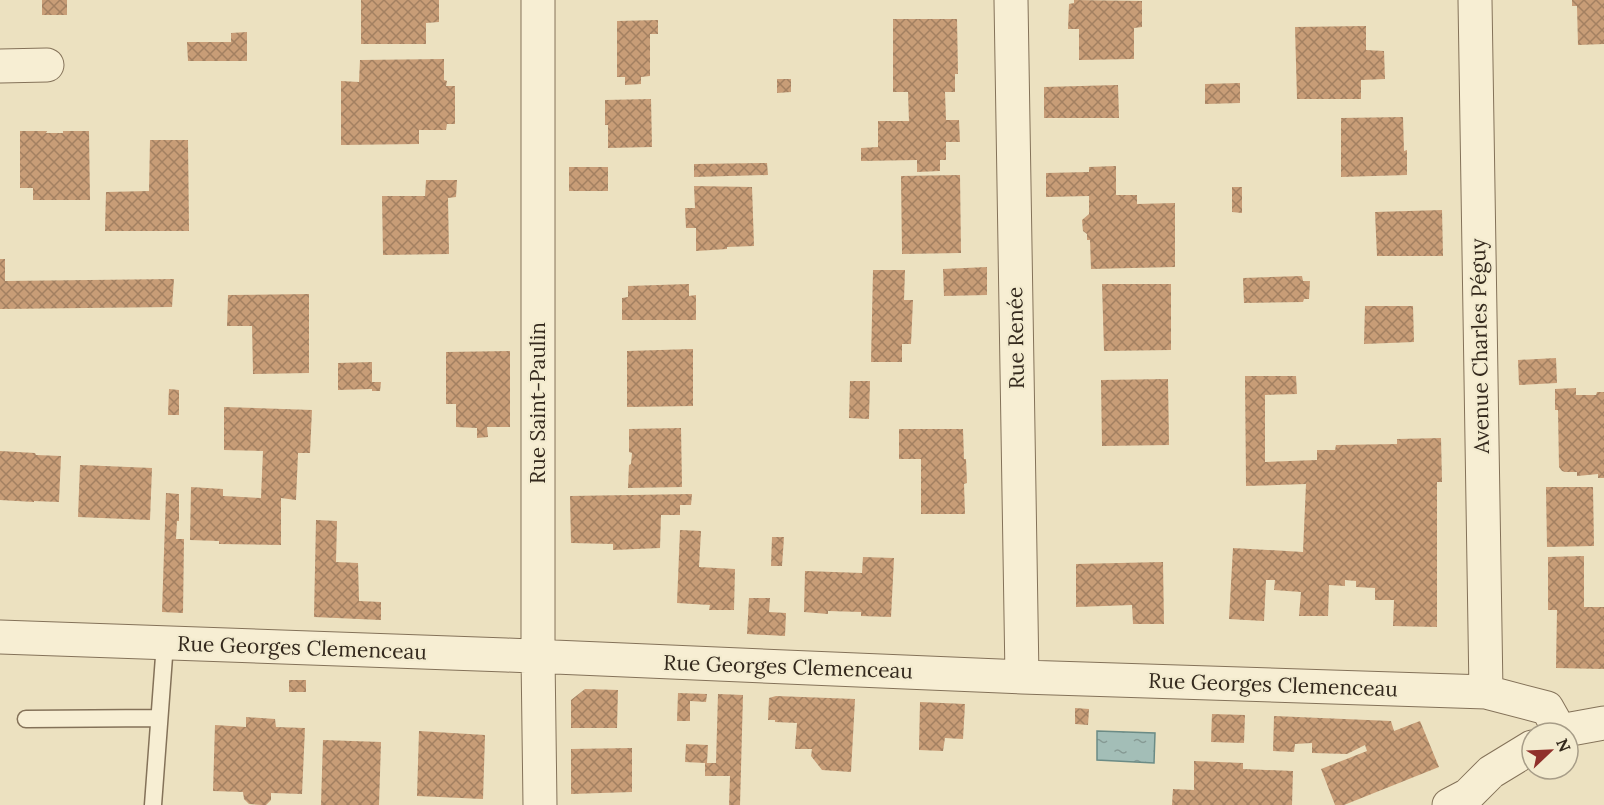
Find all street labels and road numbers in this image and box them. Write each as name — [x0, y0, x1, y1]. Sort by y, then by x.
street label: Avenue Charles Péguy — [1464, 238, 1495, 455]
street label: Rue Renée — [1001, 287, 1030, 389]
street label: Rue Saint-Paulin — [524, 322, 551, 484]
street label: Rue Georges Clemenceau — [177, 630, 427, 665]
street label: Rue Georges Clemenceau — [663, 649, 913, 684]
street label: Rue Georges Clemenceau — [1148, 667, 1398, 702]

